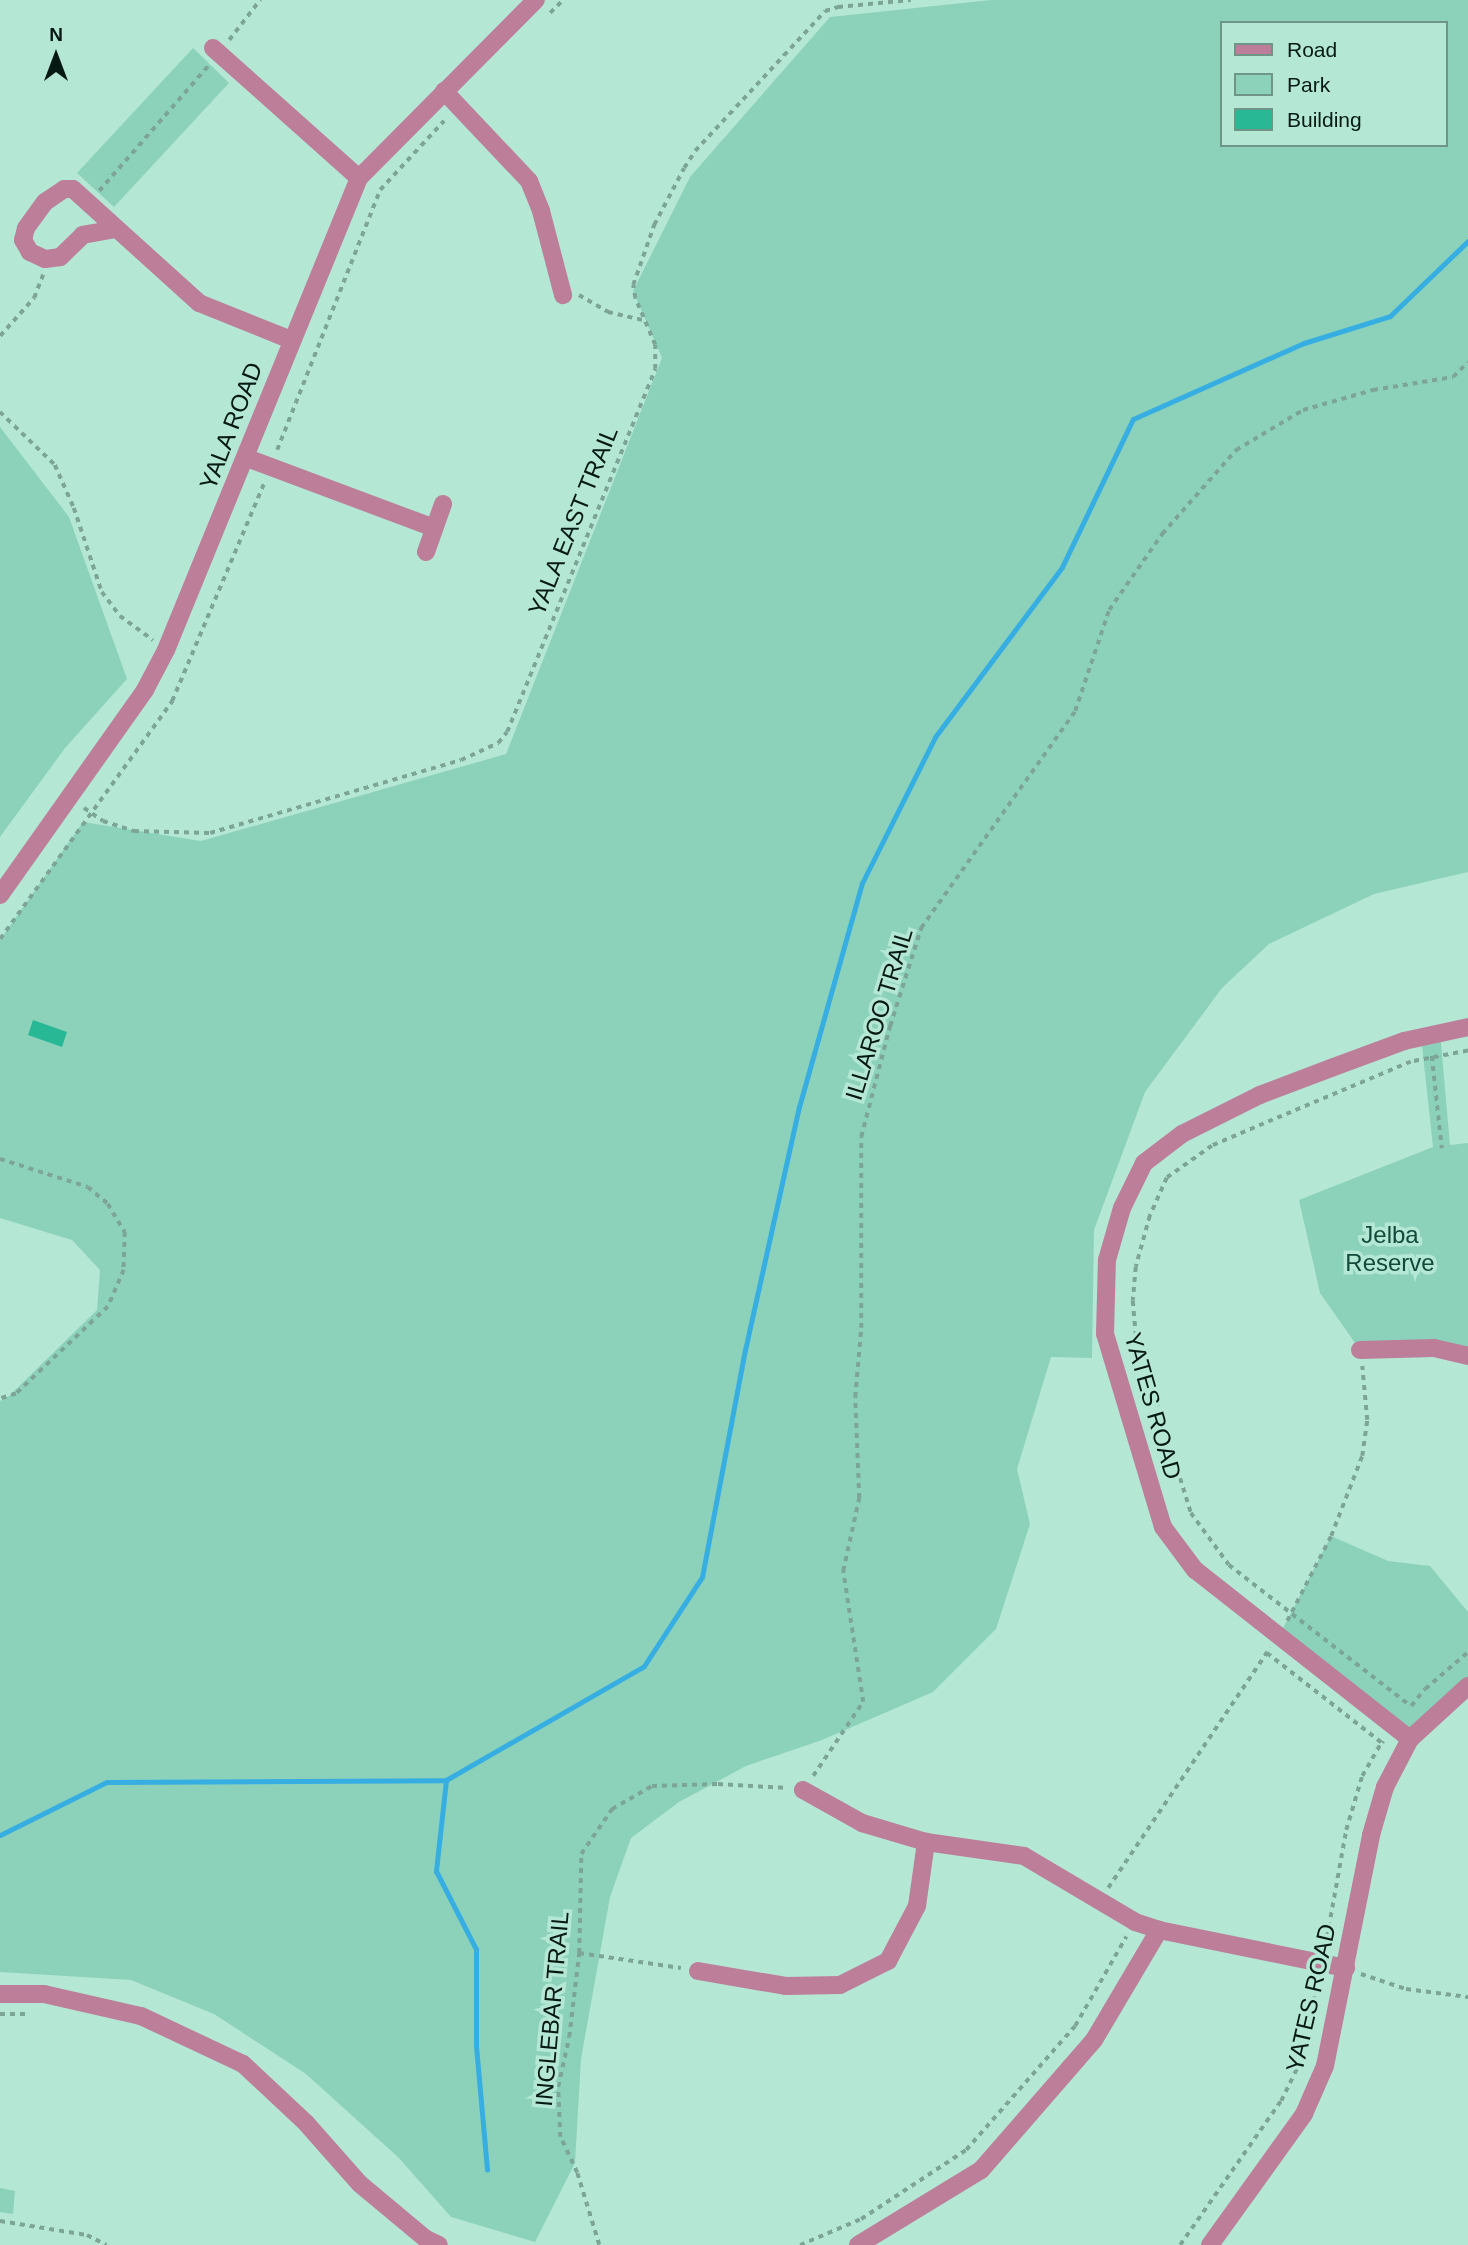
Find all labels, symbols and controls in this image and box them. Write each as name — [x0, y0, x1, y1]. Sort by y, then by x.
north arrow — [21, 21, 91, 91]
legend — [1220, 21, 1447, 147]
text: N — [49, 24, 63, 45]
text: Road — [1287, 38, 1337, 61]
text: Park — [1287, 73, 1330, 96]
text: Building — [1287, 108, 1362, 131]
street label: YALA ROAD — [193, 358, 269, 494]
street label: YALA EAST TRAIL — [522, 421, 624, 621]
street label: ILLAROO TRAIL — [839, 924, 919, 1104]
park label: Jelba Reserve — [1345, 1221, 1435, 1277]
street label: YATES ROAD — [1118, 1329, 1188, 1483]
street label: INGLEBAR TRAIL — [529, 1910, 575, 2108]
street label: YATES ROAD — [1280, 1921, 1342, 2075]

